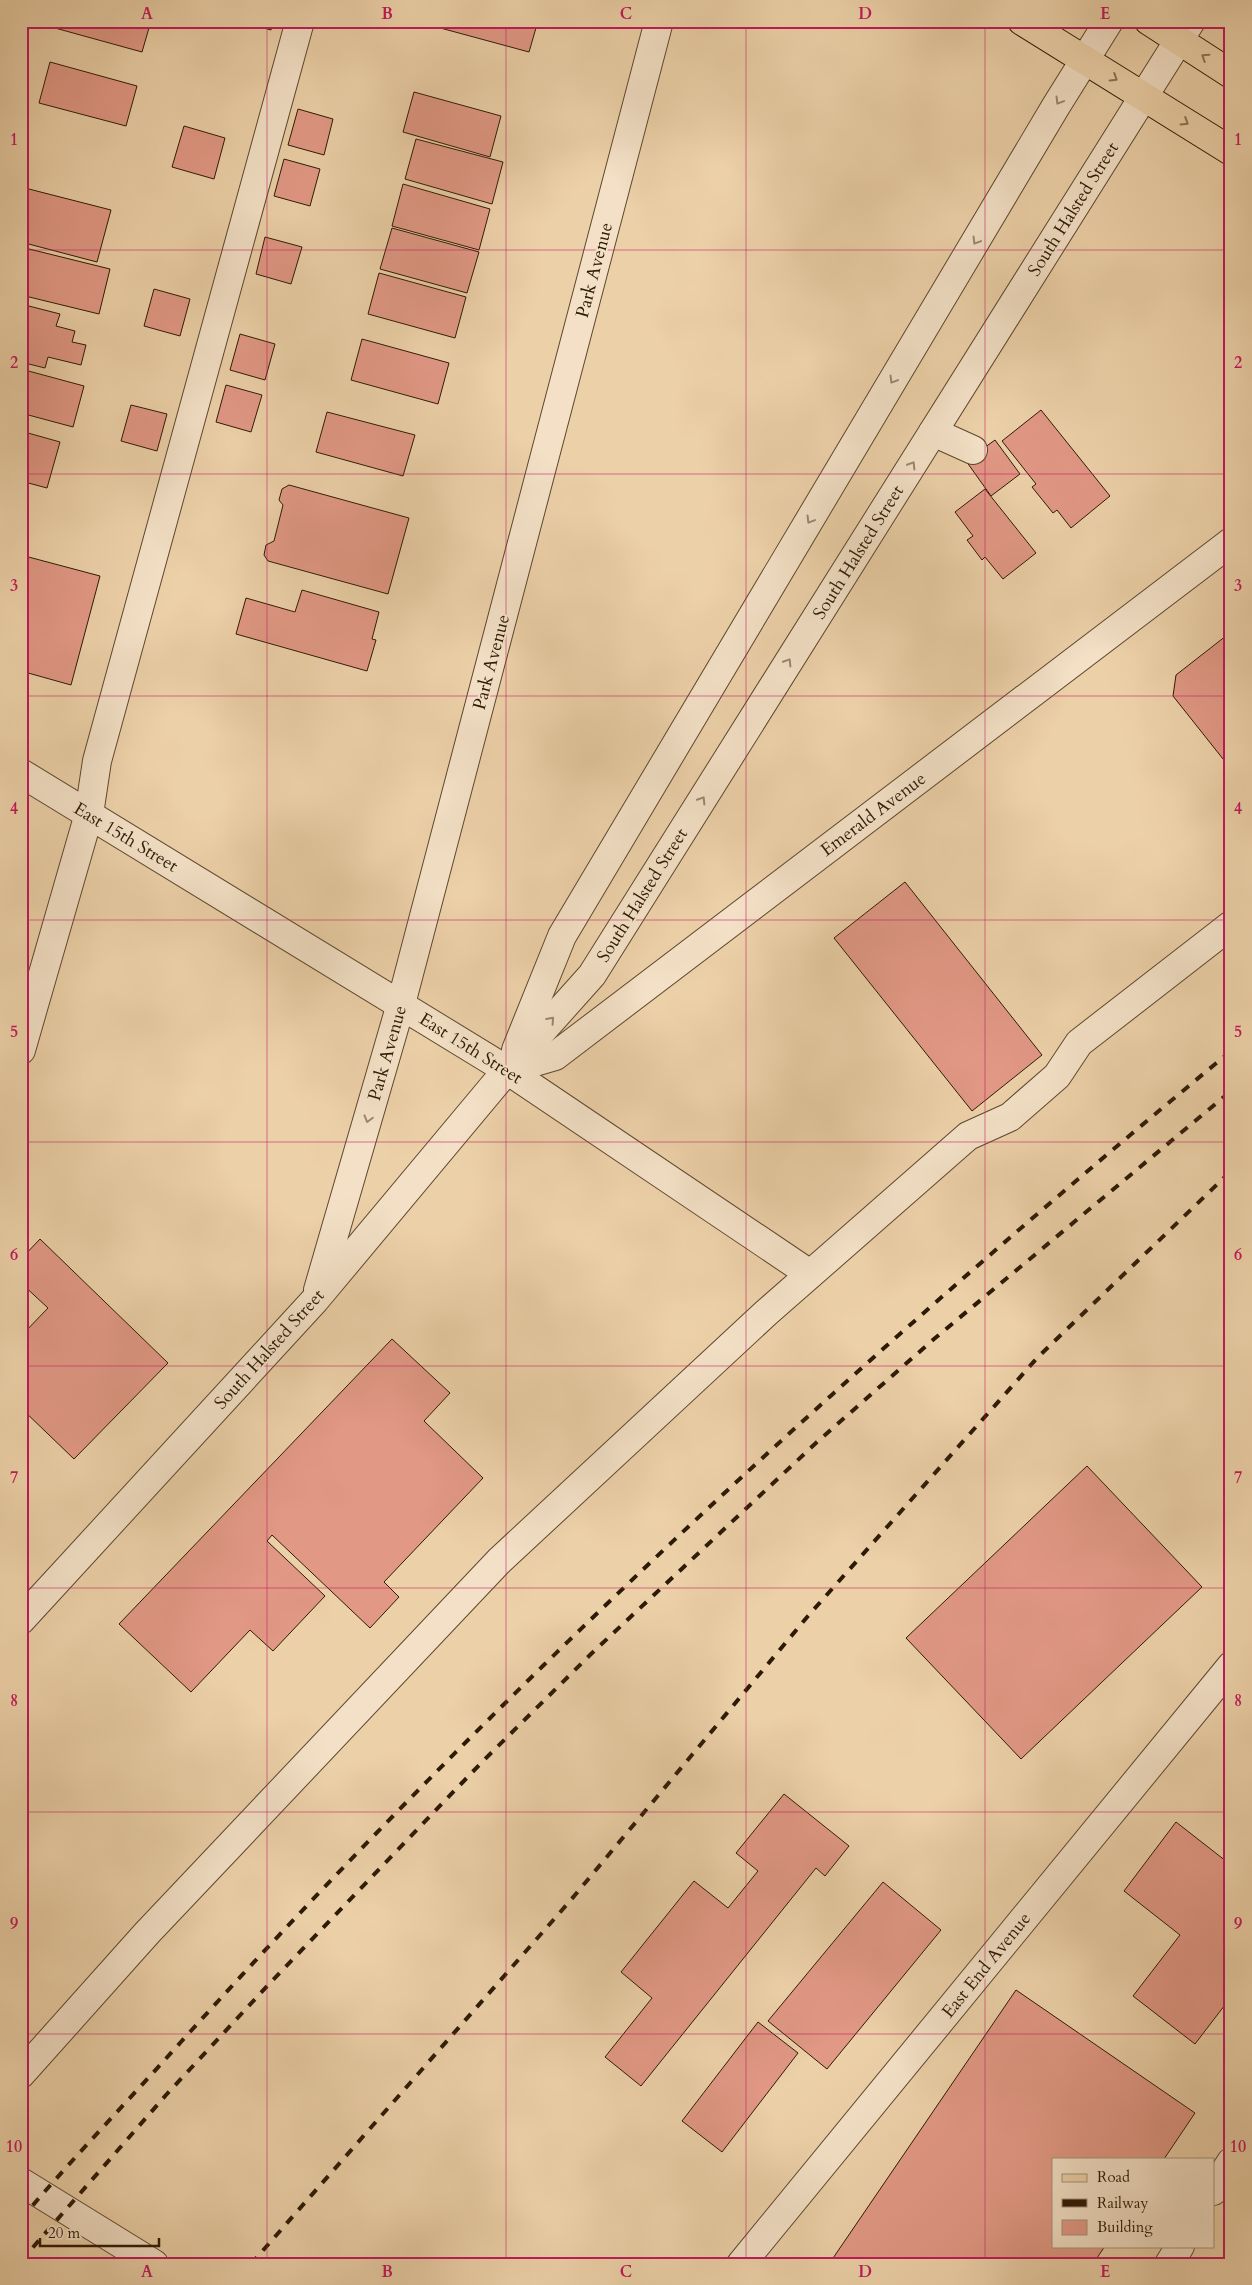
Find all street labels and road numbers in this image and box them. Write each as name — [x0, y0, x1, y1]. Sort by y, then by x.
street label: South Halsted Street — [1022, 137, 1125, 281]
street label: Park Avenue — [570, 220, 619, 321]
street label: South Halsted Street — [807, 480, 910, 624]
street label: Park Avenue — [467, 612, 516, 713]
street label: Emerald Avenue — [815, 766, 931, 862]
street label: East 15th Street — [69, 796, 183, 879]
street label: South Halsted Street — [591, 823, 694, 967]
street label: Park Avenue — [362, 1003, 413, 1104]
street label: East 15th Street — [414, 1007, 527, 1090]
street label: South Halsted Street — [209, 1284, 330, 1415]
street label: East End Avenue — [936, 1907, 1037, 2024]

